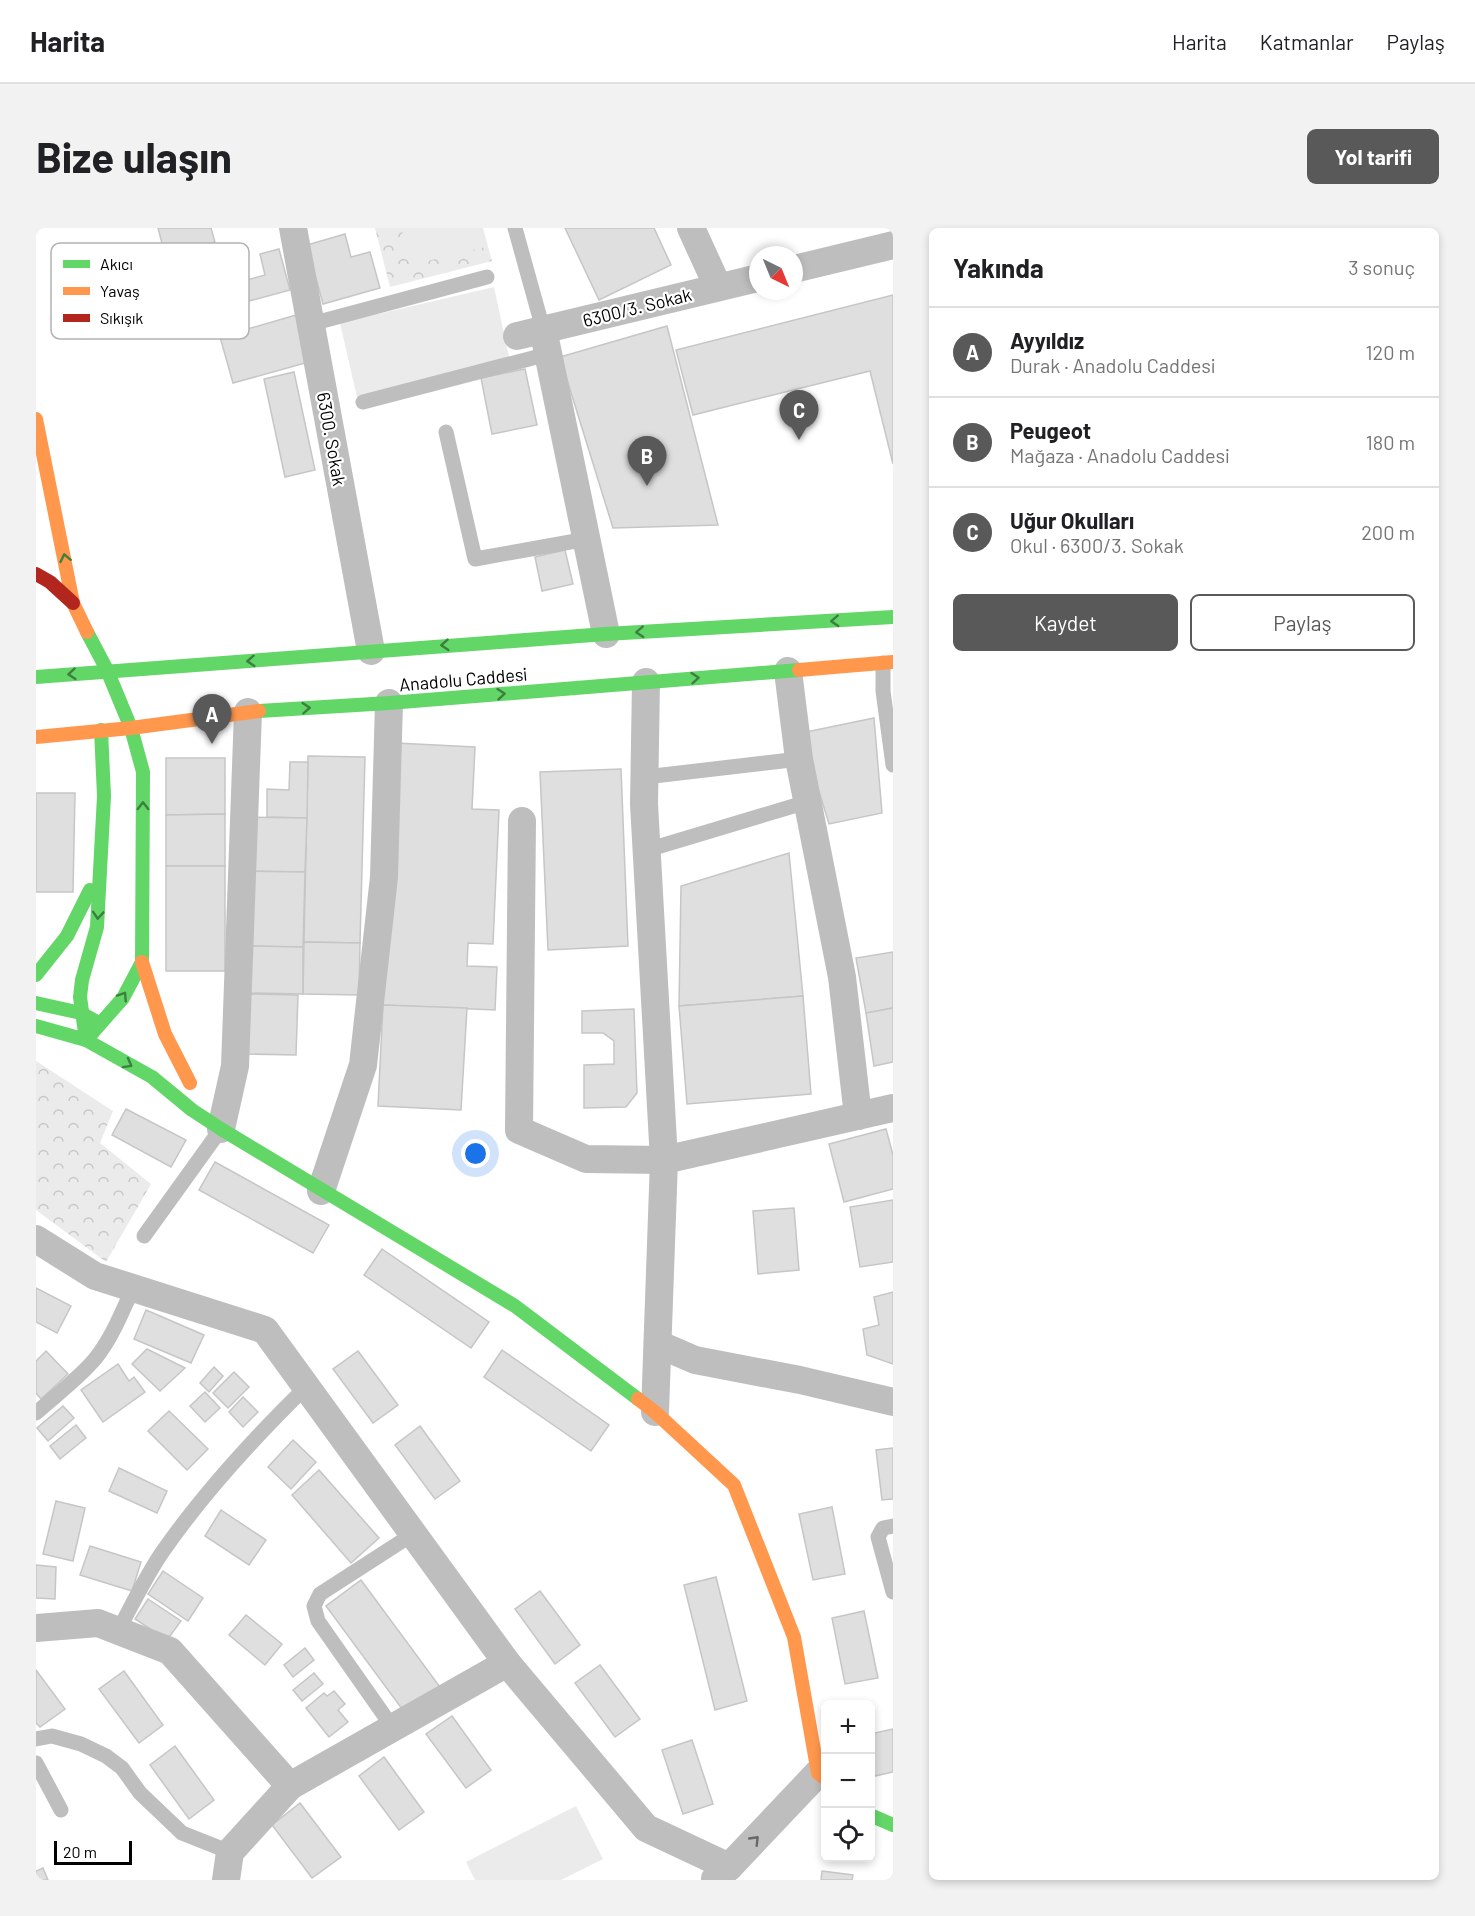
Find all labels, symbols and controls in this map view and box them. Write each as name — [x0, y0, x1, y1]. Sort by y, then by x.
text: Harita — [30, 24, 105, 58]
text: Harita — [1172, 29, 1227, 54]
text: Katmanlar — [1260, 29, 1354, 54]
text: Paylaş — [1387, 29, 1445, 54]
button: Yol tarifi — [1307, 129, 1439, 184]
text: Bize ulaşın — [36, 131, 232, 181]
legend — [51, 243, 249, 339]
north arrow — [749, 246, 803, 300]
text: Yakında — [953, 252, 1044, 283]
text: Akıcı — [100, 254, 133, 273]
text: 3 sonuç — [1348, 255, 1415, 279]
text: Yavaş — [100, 281, 140, 300]
street label: 6300/3. Sokak — [580, 283, 694, 331]
text: Sıkışık — [100, 308, 143, 327]
text: Ayyıldız — [1010, 327, 1084, 353]
text: A — [966, 340, 979, 364]
text: 120 m — [1365, 340, 1415, 364]
text: Durak · Anadolu Caddesi — [1010, 353, 1215, 377]
street label: 6300. Sokak — [313, 390, 351, 488]
pin: C — [780, 390, 819, 440]
text: Peugeot — [1010, 417, 1091, 443]
text: B — [966, 430, 979, 454]
text: 180 m — [1366, 430, 1415, 454]
pin: B — [628, 436, 666, 486]
text: Mağaza · Anadolu Caddesi — [1010, 443, 1229, 467]
text: Uğur Okulları — [1010, 507, 1134, 533]
text: C — [966, 520, 979, 544]
text: 200 m — [1361, 520, 1415, 544]
text: Okul · 6300/3. Sokak — [1010, 533, 1184, 557]
one-way arrow — [60, 553, 73, 563]
button: Kaydet — [953, 594, 1178, 651]
button: Paylaş — [1190, 594, 1415, 651]
one-way arrow — [830, 614, 839, 627]
one-way arrow — [635, 625, 644, 638]
one-way arrow — [441, 639, 450, 652]
one-way arrow — [246, 654, 255, 667]
street label: Anadolu Caddesi — [398, 662, 528, 696]
one-way arrow — [67, 667, 76, 680]
one-way arrow — [691, 672, 700, 685]
one-way arrow — [496, 688, 505, 701]
pin: A — [192, 694, 231, 744]
one-way arrow — [302, 702, 311, 715]
one-way arrow — [137, 801, 149, 810]
one-way arrow — [91, 910, 104, 919]
one-way arrow — [116, 991, 127, 1002]
one-way arrow — [122, 1057, 133, 1068]
your location — [461, 1139, 490, 1168]
map controls — [821, 1700, 875, 1862]
button: + — [821, 1700, 875, 1754]
button: − — [821, 1754, 875, 1808]
button: locate — [821, 1808, 875, 1862]
one-way arrow — [748, 1836, 759, 1846]
scale bar — [54, 1838, 132, 1866]
text: 20 m — [63, 1842, 97, 1861]

